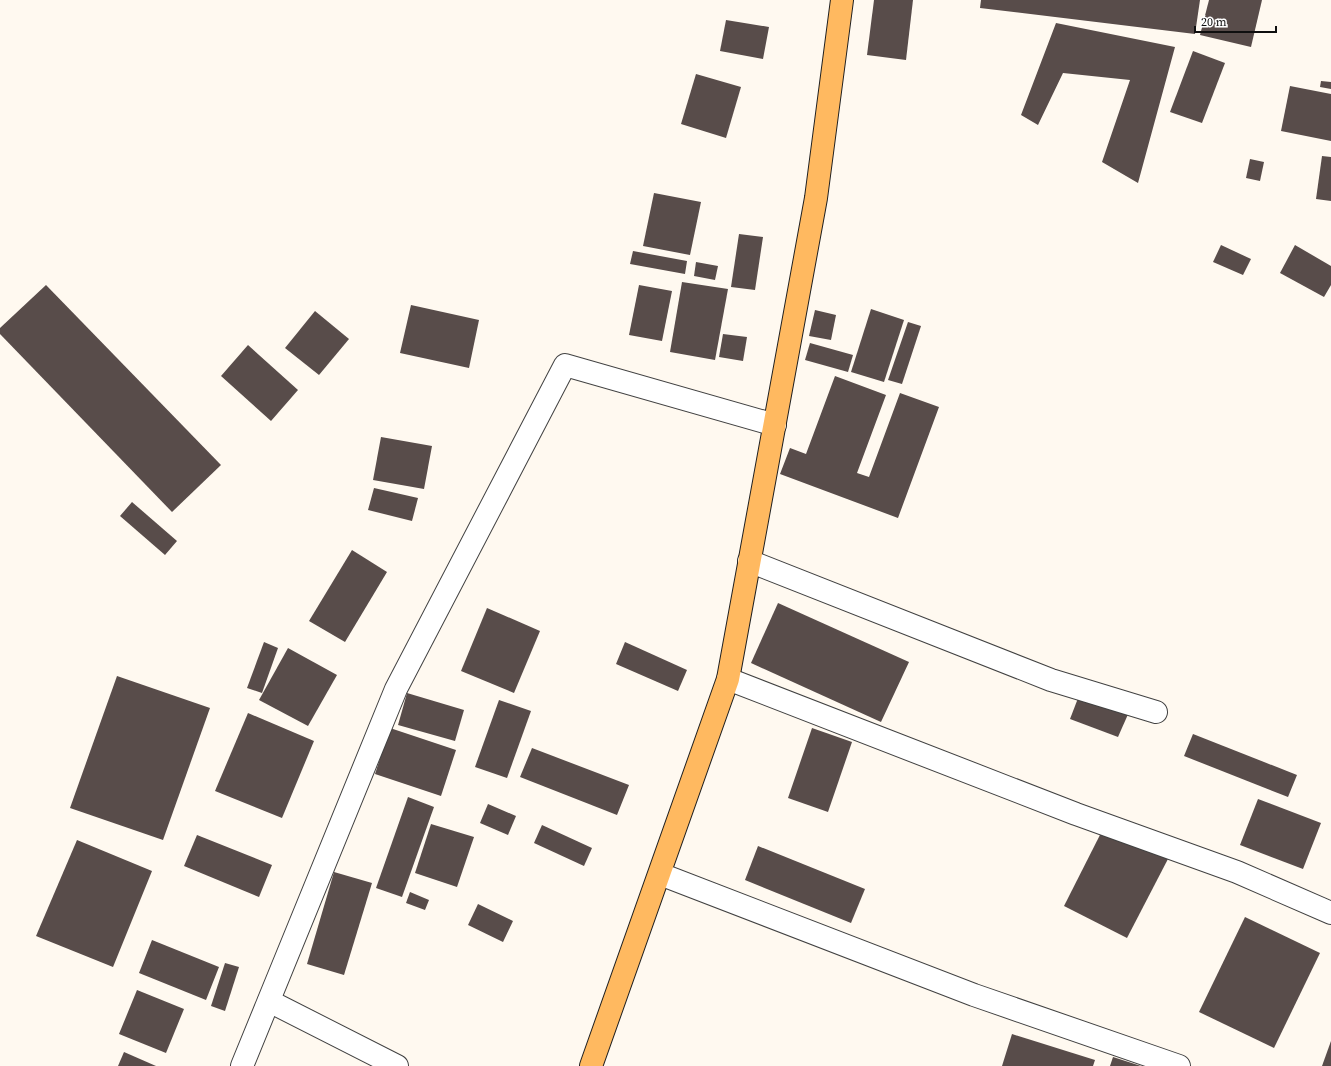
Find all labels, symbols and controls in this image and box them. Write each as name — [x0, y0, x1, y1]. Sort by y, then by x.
scale bar — [1195, 8, 1276, 34]
text: 20 m — [1201, 14, 1227, 30]

